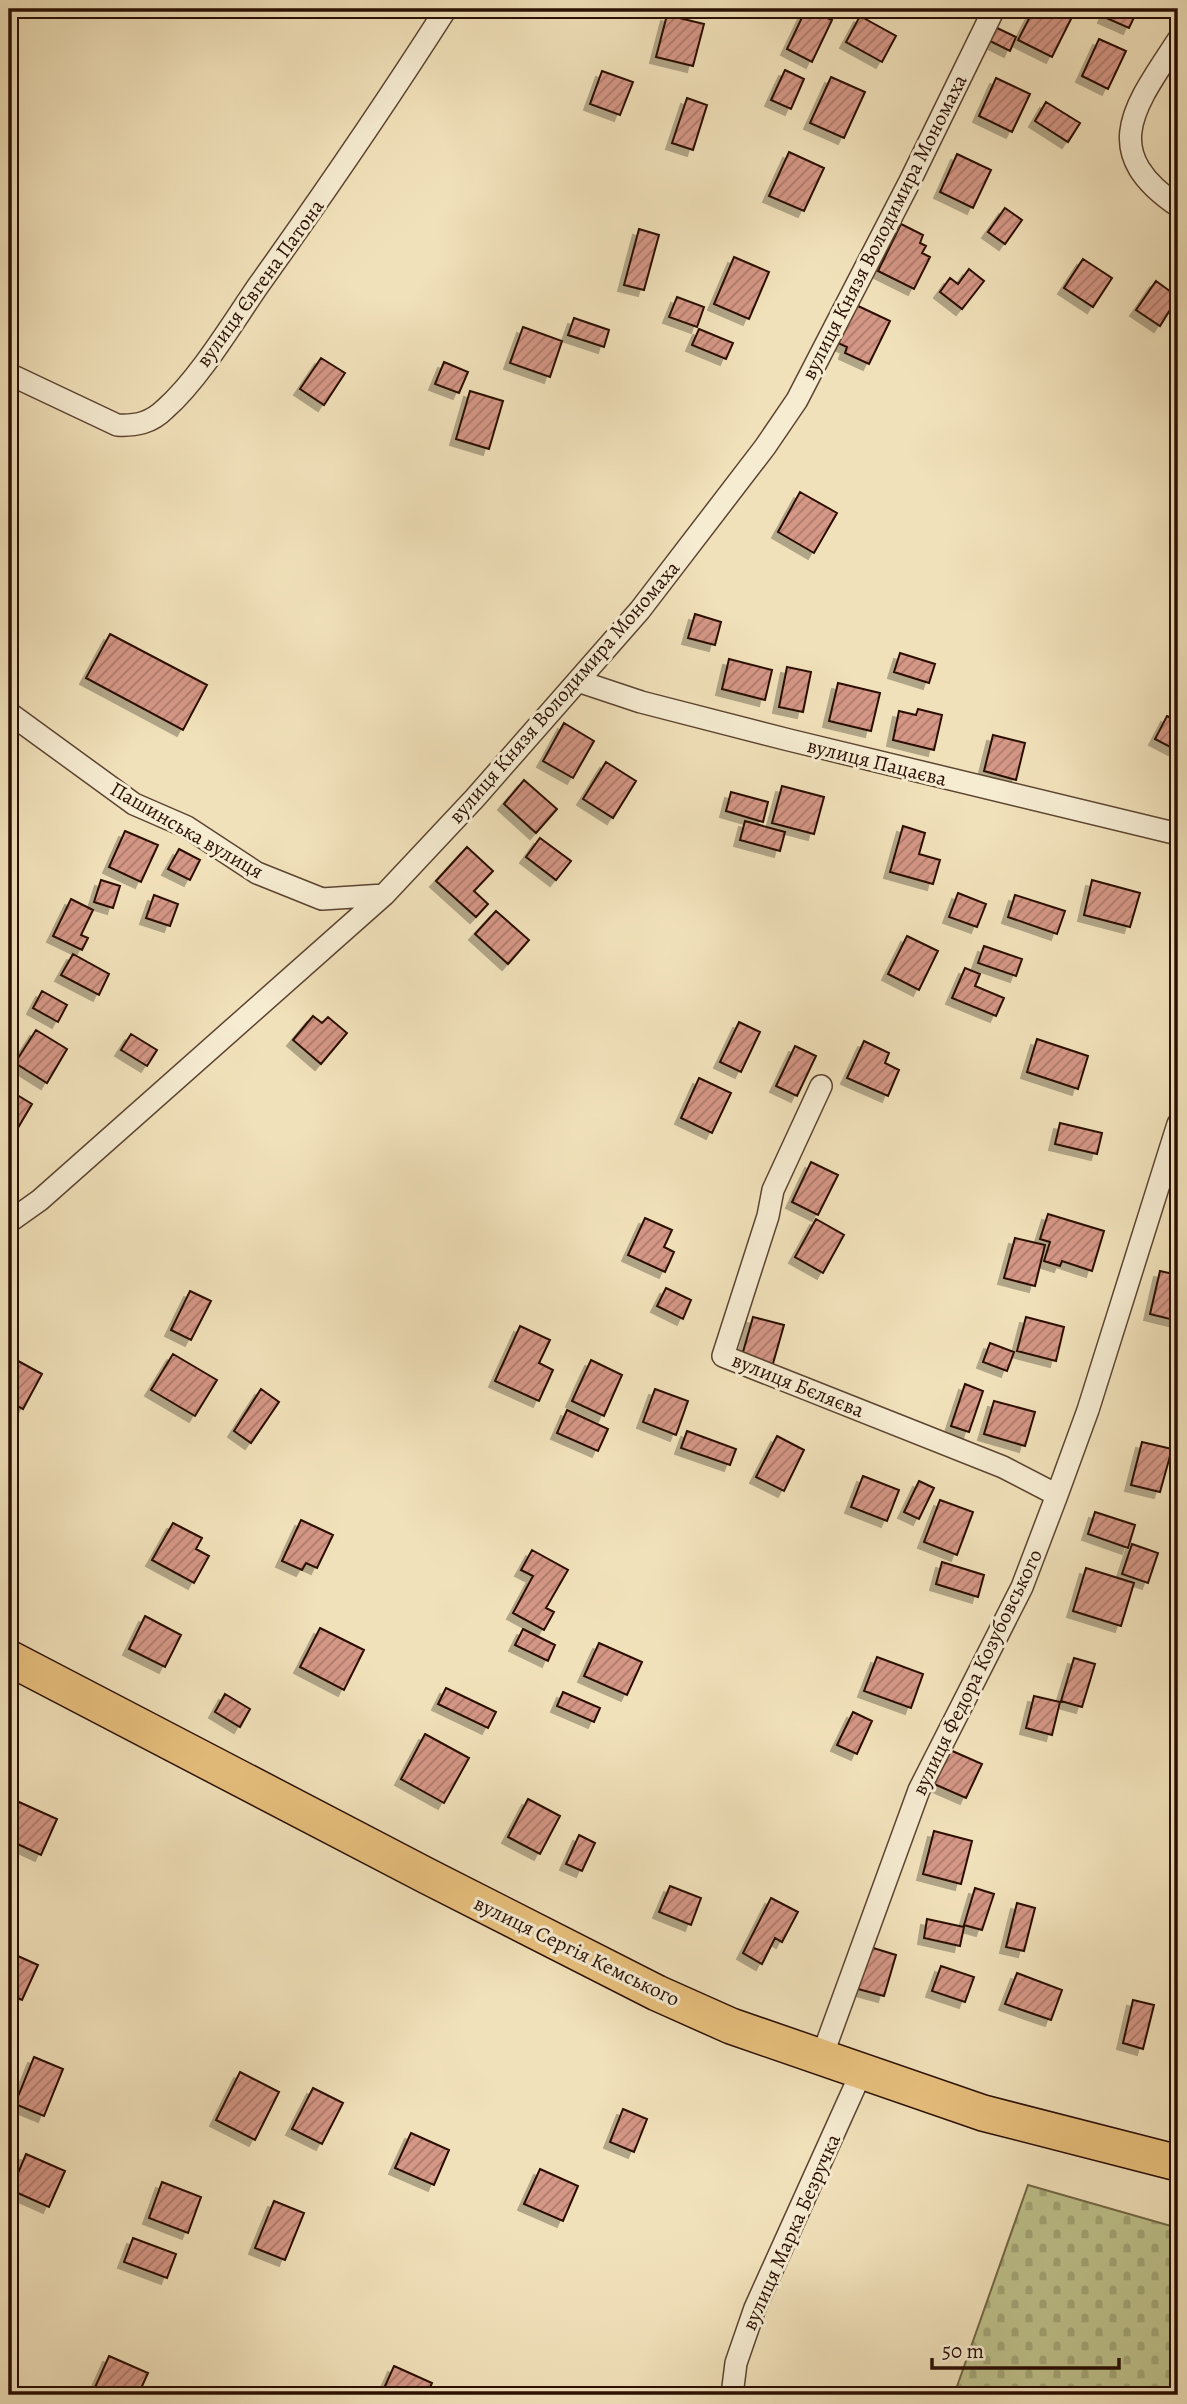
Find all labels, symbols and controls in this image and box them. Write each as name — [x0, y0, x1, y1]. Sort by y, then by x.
street label: вулиця Князя Володимира Мономаха — [794, 69, 974, 385]
street label: вулиця Євгена Патона — [190, 193, 331, 373]
street label: вулиця Князя Володимира Мономаха — [442, 555, 686, 829]
street label: вулиця Пацаєва — [804, 731, 950, 793]
street label: Пашинська вулиця — [105, 775, 269, 885]
street label: вулиця Бєляєва — [728, 1346, 869, 1424]
street label: вулиця Федора Козубовського — [905, 1544, 1049, 1800]
street label: вулиця Сергія Кемського — [469, 1889, 685, 2013]
street label: вулиця Марка Безручка — [735, 2129, 847, 2335]
scale bar — [932, 2327, 1119, 2371]
text: 50 m — [942, 2337, 984, 2365]

